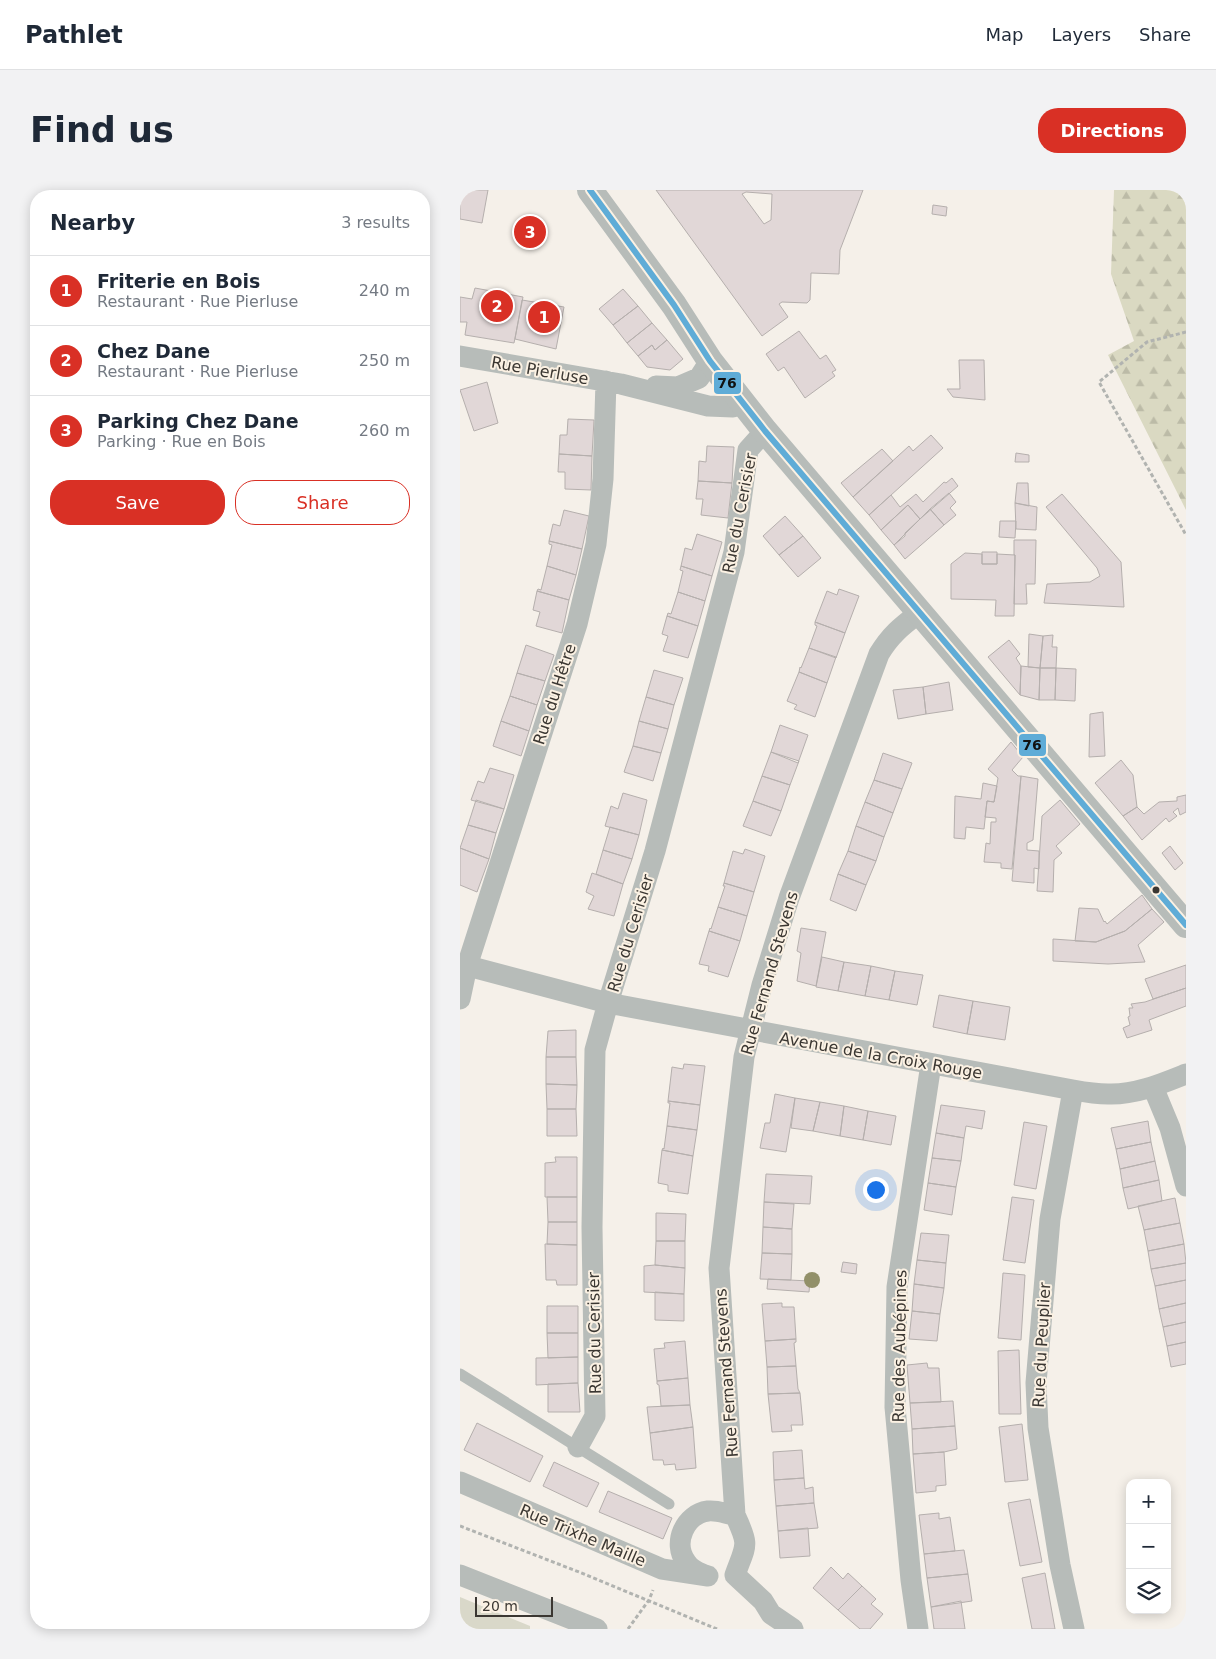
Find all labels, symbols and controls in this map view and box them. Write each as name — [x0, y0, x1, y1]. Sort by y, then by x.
text: Pathlet — [25, 21, 123, 49]
text: Map — [985, 24, 1023, 45]
text: Layers — [1051, 24, 1111, 45]
text: Share — [1139, 24, 1191, 45]
button: Directions — [1038, 108, 1186, 153]
text: Find us — [30, 110, 174, 150]
text: Nearby — [50, 211, 135, 235]
text: 3 results — [341, 213, 410, 232]
pin: 3 — [514, 213, 546, 251]
text: Friterie en Bois — [97, 270, 260, 292]
text: 1 — [60, 281, 72, 300]
text: 240 m — [359, 281, 410, 300]
pin: 2 — [481, 287, 513, 325]
text: Restaurant · Rue Pierluse — [97, 292, 298, 311]
pin: 1 — [528, 298, 560, 336]
text: Chez Dane — [97, 340, 210, 362]
text: 2 — [60, 351, 72, 370]
text: 250 m — [359, 351, 410, 370]
street label: Rue Pierluse — [490, 353, 590, 388]
text: Restaurant · Rue Pierluse — [97, 362, 298, 381]
line badge: 76 — [713, 371, 742, 395]
text: 76 — [717, 375, 737, 391]
text: Parking Chez Dane — [97, 410, 299, 432]
text: 3 — [60, 421, 72, 440]
text: 260 m — [359, 421, 410, 440]
text: Parking · Rue en Bois — [97, 432, 266, 451]
street label: Rue du Cerisier — [719, 451, 761, 575]
button: Save — [50, 480, 225, 525]
button: Share — [235, 480, 410, 525]
street label: Rue du Hêtre — [529, 641, 580, 747]
line badge: 76 — [1018, 733, 1047, 757]
text: 76 — [1022, 737, 1042, 753]
street label: Rue du Cerisier — [604, 872, 658, 994]
unlabelled marker — [1151, 885, 1161, 895]
street label: Rue Fernand Stevens — [737, 889, 802, 1057]
street label: Avenue de la Croix Rouge — [778, 1028, 984, 1083]
your location — [863, 1177, 889, 1203]
street label: Rue des Aubépines — [889, 1269, 910, 1423]
street label: Rue du Cerisier — [584, 1271, 605, 1394]
street label: Rue du Peuplier — [1029, 1282, 1054, 1408]
street label: Rue Fernand Stevens — [711, 1288, 742, 1458]
map controls — [1126, 1479, 1171, 1614]
button: + — [1126, 1479, 1171, 1524]
street label: Rue Trixhe Maille — [517, 1500, 649, 1571]
button: − — [1126, 1524, 1171, 1569]
button: layers — [1126, 1569, 1171, 1614]
scale bar — [475, 1594, 552, 1617]
text: 20 m — [482, 1598, 518, 1614]

